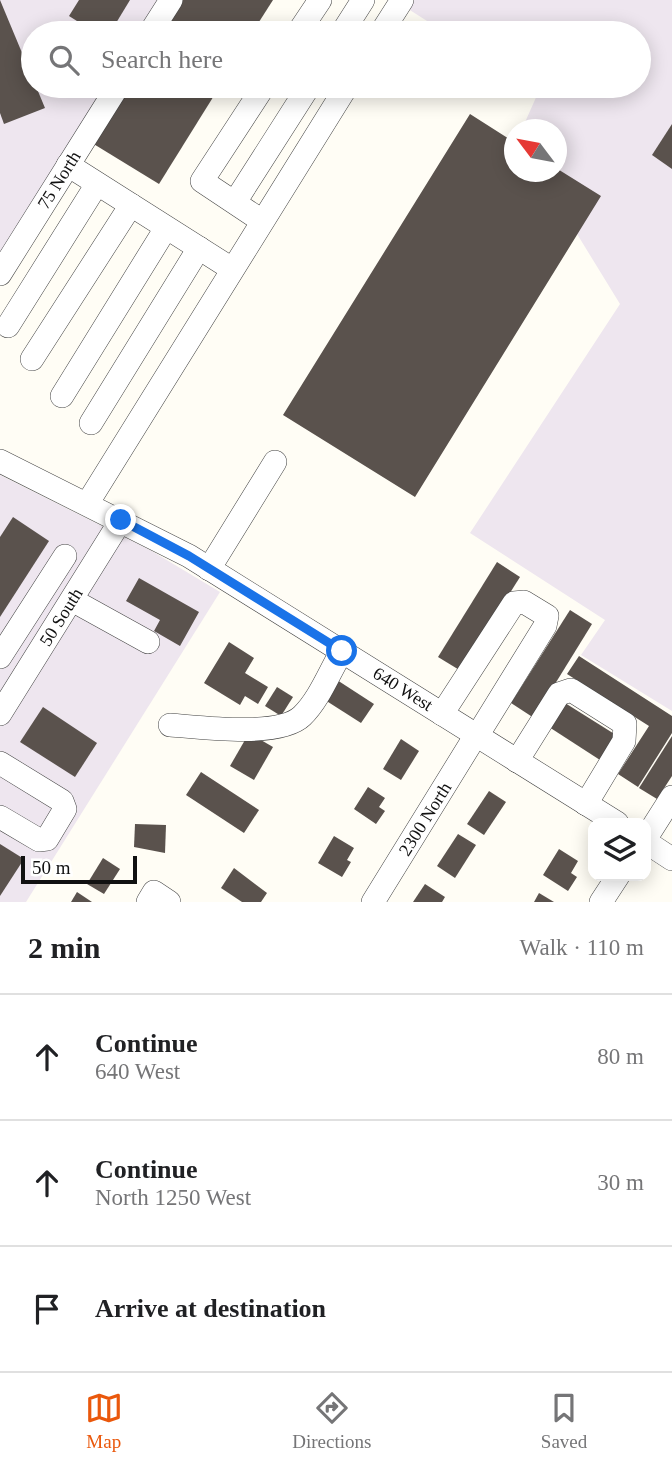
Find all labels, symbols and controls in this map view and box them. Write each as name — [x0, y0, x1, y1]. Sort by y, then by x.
search box — [21, 21, 651, 98]
icon: search — [45, 41, 83, 79]
text: Search here — [101, 45, 223, 74]
north arrow — [504, 119, 567, 182]
street label: 75 North — [33, 147, 85, 213]
route end — [105, 504, 136, 535]
street label: 50 South — [35, 584, 87, 650]
route start — [326, 635, 357, 666]
street label: 640 West — [369, 663, 437, 715]
street label: 2300 North — [395, 779, 455, 859]
map controls — [588, 818, 651, 881]
button: layers — [588, 818, 651, 881]
scale bar — [21, 853, 136, 885]
text: 50 m — [32, 857, 71, 878]
text: 2 min — [28, 931, 101, 964]
text: Walk · 110 m — [520, 935, 644, 960]
text: Continue — [95, 1029, 198, 1058]
icon: ahead — [28, 1038, 66, 1076]
text: 80 m — [597, 1044, 644, 1069]
text: 640 West — [95, 1059, 180, 1084]
text: Continue — [95, 1155, 198, 1184]
icon: ahead — [28, 1164, 66, 1202]
text: 30 m — [597, 1170, 644, 1195]
text: North 1250 West — [95, 1185, 251, 1210]
icon: arrive — [28, 1290, 66, 1328]
text: Arrive at destination — [95, 1294, 326, 1323]
tab: Map — [85, 1389, 123, 1453]
tab: Directions — [292, 1389, 371, 1453]
tab: Saved — [541, 1389, 587, 1453]

